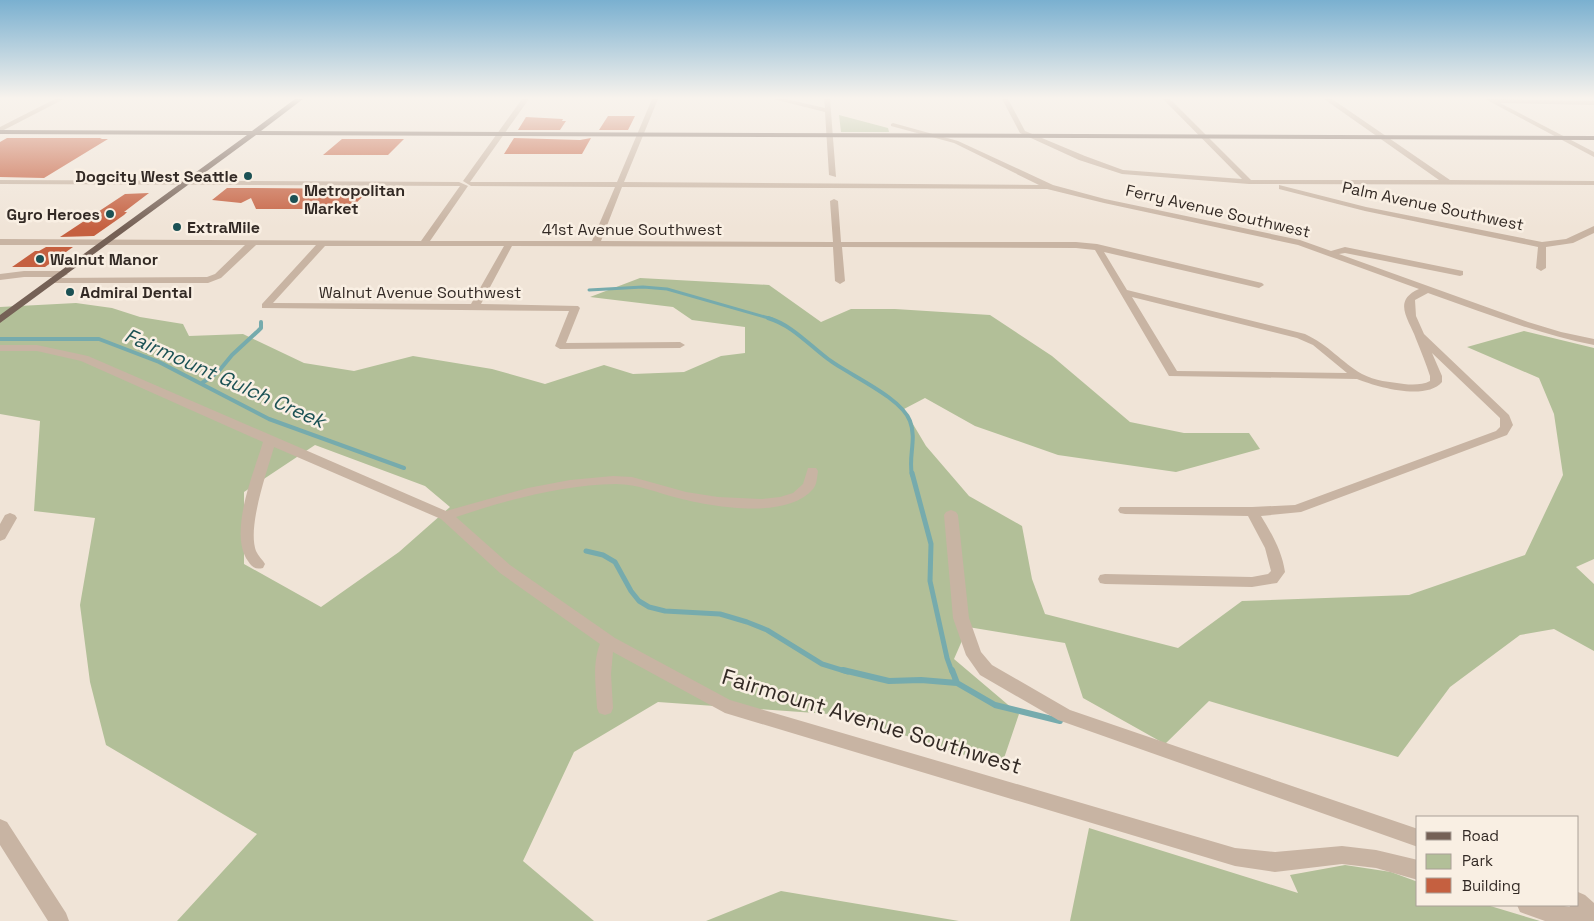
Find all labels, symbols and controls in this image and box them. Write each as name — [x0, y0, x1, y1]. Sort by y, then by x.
place label: Dogcity West Seattle — [75, 166, 238, 187]
marker: Dogcity West Seattle — [242, 170, 254, 182]
street label: Palm Avenue Southwest — [1340, 176, 1526, 236]
place label: Metropolitan Market — [304, 180, 405, 219]
street label: Ferry Avenue Southwest — [1124, 180, 1312, 242]
marker: Metropolitan Market — [288, 193, 300, 205]
place label: Gyro Heroes — [6, 204, 100, 225]
marker: Gyro Heroes — [104, 208, 116, 220]
place label: ExtraMile — [187, 217, 260, 238]
street label: 41st Avenue Southwest — [542, 219, 722, 240]
marker: ExtraMile — [171, 221, 183, 233]
place label: Walnut Manor — [50, 249, 158, 270]
marker: Walnut Manor — [34, 253, 46, 265]
place label: Admiral Dental — [80, 282, 192, 303]
street label: Walnut Avenue Southwest — [319, 282, 521, 303]
marker: Admiral Dental — [64, 286, 76, 298]
water label: Fairmount Gulch Creek — [121, 322, 331, 435]
street label: Fairmount Avenue Southwest — [719, 662, 1025, 780]
legend — [1416, 816, 1579, 906]
text: Road — [1462, 826, 1499, 845]
text: Park — [1462, 851, 1493, 870]
text: Building — [1462, 876, 1521, 895]

